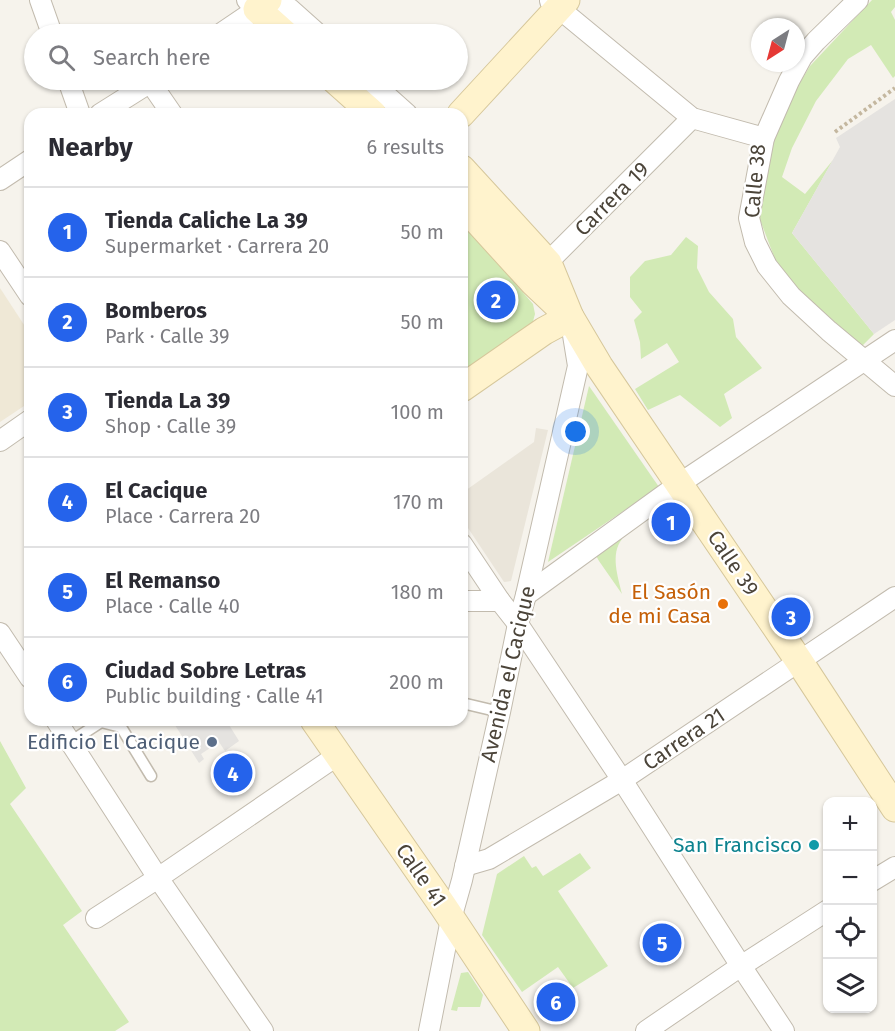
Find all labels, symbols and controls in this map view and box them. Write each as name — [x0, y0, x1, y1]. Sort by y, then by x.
north arrow — [751, 18, 805, 72]
search box — [24, 24, 468, 90]
icon: search — [45, 41, 78, 74]
text: Search here — [93, 44, 211, 71]
text: Nearby — [48, 132, 133, 163]
text: 6 results — [367, 135, 444, 159]
street label: Calle 38 — [739, 143, 771, 219]
street label: Carrera 19 — [569, 156, 655, 242]
text: Tienda Caliche La 39 — [105, 207, 308, 234]
text: 1 — [63, 220, 72, 244]
text: 50 m — [400, 220, 444, 244]
text: Supermarket · Carrera 20 — [105, 234, 329, 258]
pin: 2 — [476, 278, 516, 322]
text: Bomberos — [105, 297, 207, 324]
text: 2 — [62, 310, 73, 334]
text: 50 m — [400, 310, 444, 334]
text: Park · Calle 39 — [105, 324, 230, 348]
text: Tienda La 39 — [105, 387, 230, 414]
text: 3 — [62, 400, 73, 424]
text: 100 m — [391, 400, 444, 424]
text: Shop · Calle 39 — [105, 414, 236, 438]
your location — [561, 417, 590, 446]
text: El Cacique — [105, 477, 207, 504]
text: 4 — [62, 490, 73, 514]
text: 170 m — [393, 490, 444, 514]
pin: 1 — [652, 500, 690, 544]
text: Place · Carrera 20 — [105, 504, 260, 528]
street label: Calle 39 — [702, 525, 764, 601]
text: El Remanso — [105, 567, 220, 594]
place label: El Sasón de mi Casa — [608, 579, 711, 629]
text: 5 — [62, 580, 73, 604]
text: 180 m — [391, 580, 444, 604]
street label: Avenida el Cacique — [475, 583, 541, 765]
text: Place · Calle 40 — [105, 594, 240, 618]
pin: 3 — [772, 594, 810, 640]
marker: El Sasón de mi Casa — [716, 597, 730, 611]
text: Ciudad Sobre Letras — [105, 657, 306, 684]
text: 6 — [62, 670, 73, 694]
text: 200 m — [389, 670, 444, 694]
text: Public building · Calle 41 — [105, 684, 324, 708]
street label: Carrera 21 — [638, 702, 730, 776]
place label: Edificio El Cacique — [27, 729, 200, 755]
marker: Edificio El Cacique — [205, 735, 219, 749]
pin: 4 — [214, 750, 252, 796]
map controls — [823, 797, 877, 1013]
button: + — [823, 797, 877, 851]
place label: San Francisco — [673, 832, 802, 858]
street label: Calle 41 — [390, 838, 452, 912]
marker: San Francisco — [807, 838, 821, 852]
button: − — [823, 851, 877, 905]
button: locate — [823, 905, 877, 959]
pin: 5 — [642, 920, 682, 966]
button: layers — [823, 959, 877, 1013]
pin: 6 — [536, 980, 576, 1024]

